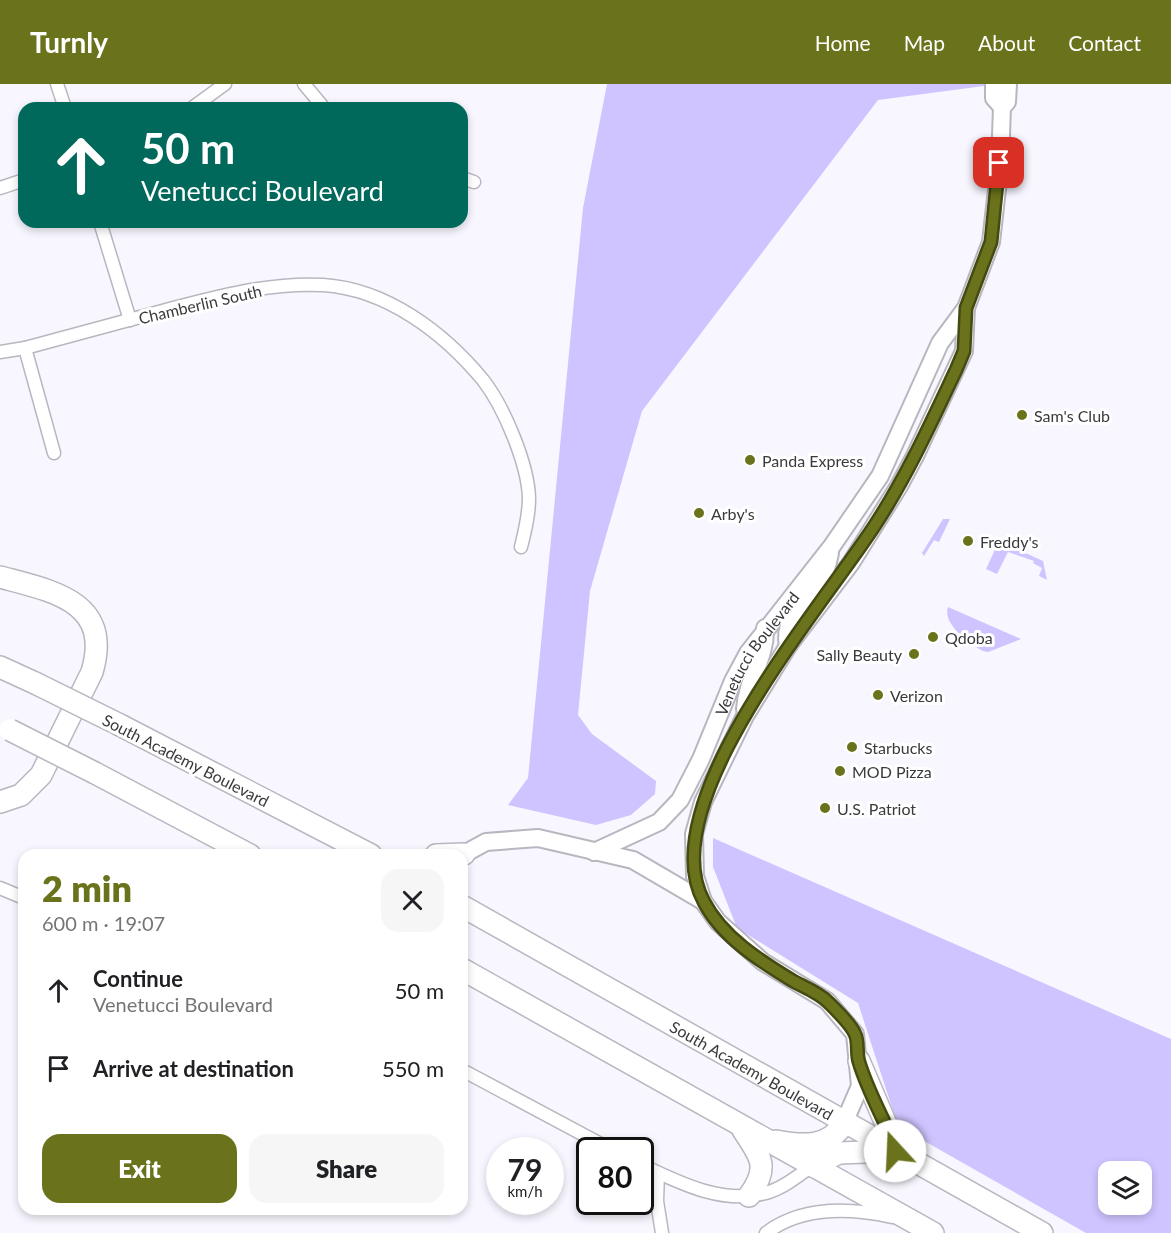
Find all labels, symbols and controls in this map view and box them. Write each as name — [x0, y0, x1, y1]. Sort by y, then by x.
text: Turnly — [30, 25, 108, 59]
text: Home — [815, 30, 871, 55]
text: Map — [904, 30, 945, 55]
text: About — [978, 30, 1035, 55]
text: Contact — [1068, 30, 1141, 55]
text: 50 m — [141, 123, 235, 173]
icon: ahead — [42, 126, 120, 204]
pin — [973, 137, 1024, 188]
icon: arrive — [982, 146, 1015, 179]
text: Venetucci Boulevard — [141, 174, 384, 207]
street label: Chamberlin South — [137, 281, 263, 327]
place label: Sam's Club — [1034, 406, 1110, 425]
marker: Sam's Club — [1015, 408, 1029, 422]
place label: Panda Express — [762, 451, 863, 470]
marker: Panda Express — [743, 453, 757, 467]
place label: Arby's — [711, 504, 755, 523]
marker: Arby's — [692, 506, 706, 520]
place label: Freddy's — [980, 532, 1039, 551]
marker: Freddy's — [961, 534, 975, 548]
street label: Venetucci Boulevard — [710, 587, 802, 718]
place label: Qdoba — [945, 628, 993, 647]
marker: Qdoba — [926, 630, 940, 644]
place label: Sally Beauty — [816, 645, 903, 664]
marker: Sally Beauty — [907, 647, 921, 661]
place label: Verizon — [890, 686, 943, 705]
marker: Verizon — [871, 688, 885, 702]
street label: South Academy Boulevard — [100, 710, 272, 810]
place label: Starbucks — [864, 738, 932, 757]
marker: Starbucks — [845, 740, 859, 754]
place label: MOD Pizza — [852, 762, 932, 781]
marker: MOD Pizza — [833, 764, 847, 778]
place label: U.S. Patriot — [837, 799, 916, 818]
marker: U.S. Patriot — [818, 801, 832, 815]
text: 2 min — [42, 866, 132, 910]
button: close — [381, 869, 444, 932]
text: 600 m · 19:07 — [42, 911, 165, 935]
text: Continue — [93, 965, 183, 992]
icon: ahead — [42, 974, 75, 1007]
text: 50 m — [395, 977, 444, 1004]
text: Venetucci Boulevard — [93, 992, 273, 1016]
street label: South Academy Boulevard — [667, 1016, 837, 1123]
icon: arrive — [42, 1052, 75, 1085]
text: Arrive at destination — [93, 1055, 294, 1082]
text: 550 m — [382, 1055, 444, 1082]
position arrow — [863, 1119, 927, 1183]
button: Exit — [42, 1134, 237, 1203]
button: Share — [249, 1134, 444, 1203]
speed limit sign: 80 — [576, 1137, 654, 1215]
text: 79 — [508, 1151, 542, 1187]
map controls — [1098, 1161, 1152, 1215]
button: layers — [1098, 1161, 1152, 1215]
text: km/h — [507, 1182, 543, 1200]

